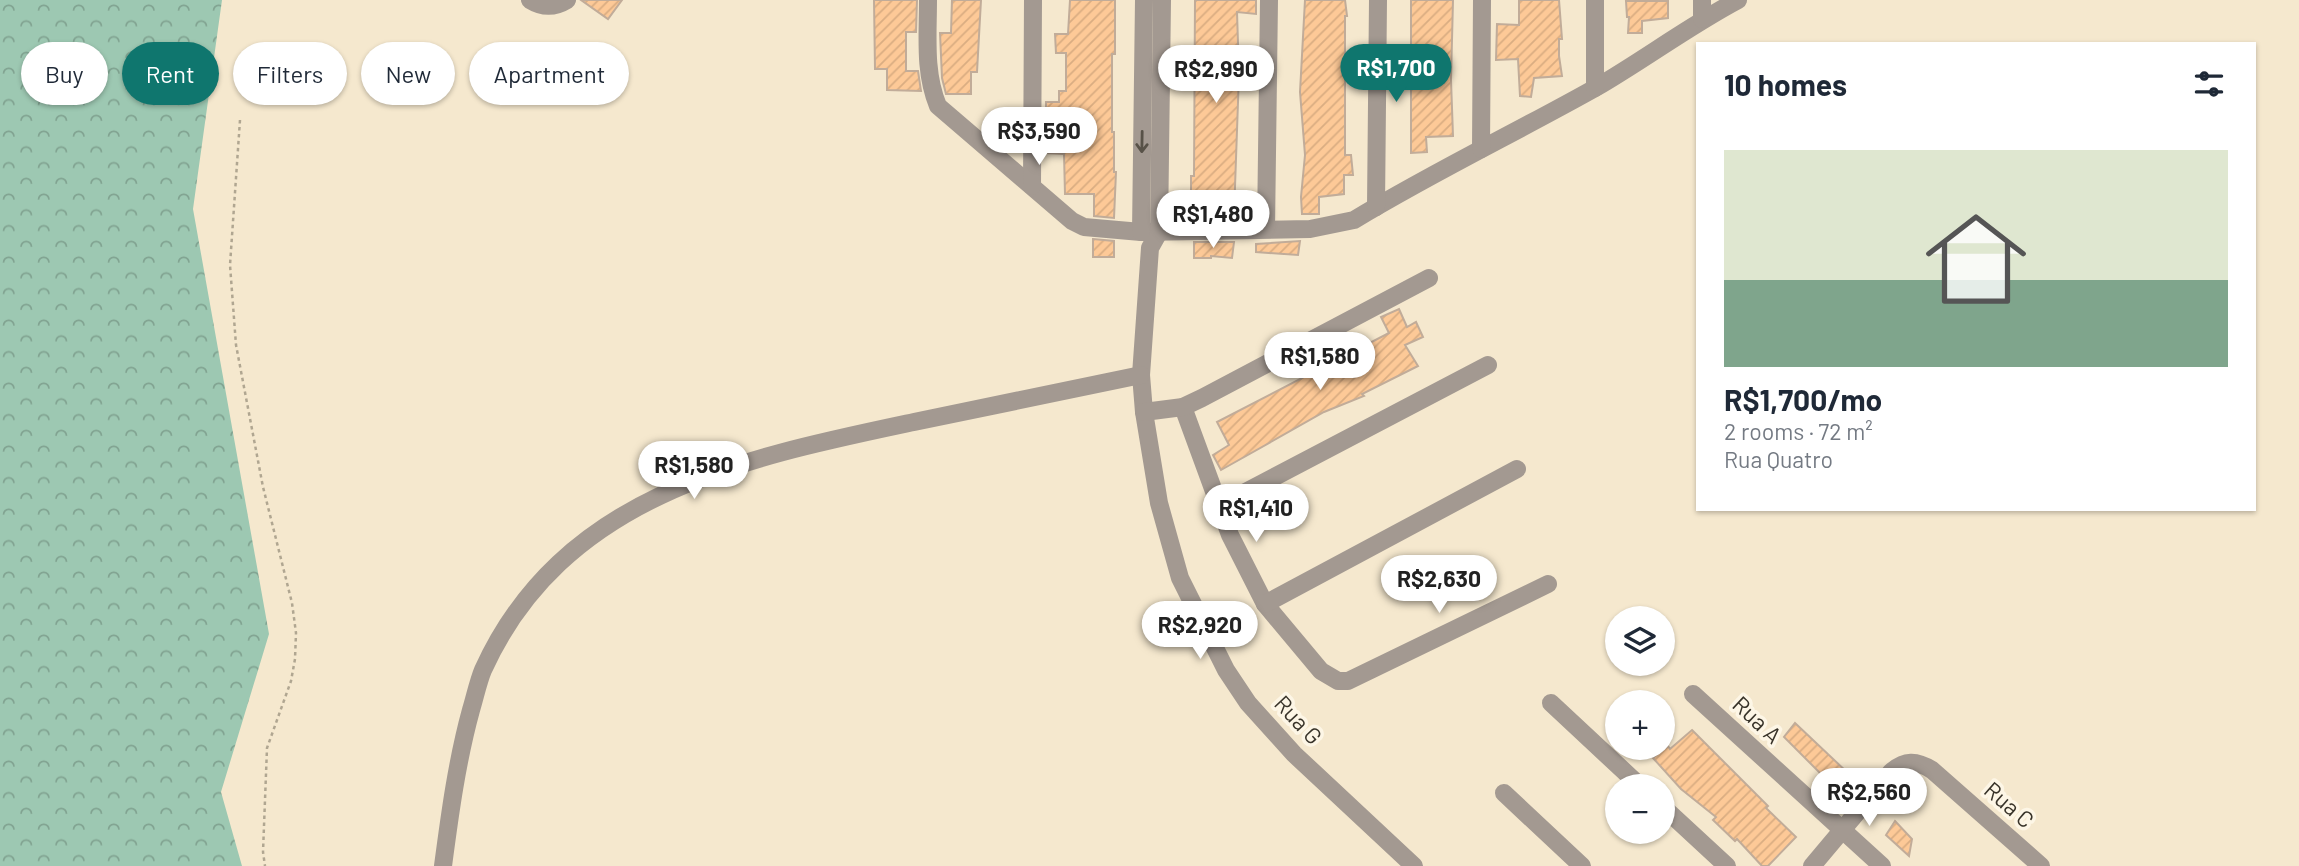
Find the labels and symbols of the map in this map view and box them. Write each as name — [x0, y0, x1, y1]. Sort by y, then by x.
pin: R$1,700 — [1331, 44, 1461, 104]
pin: R$2,990 — [1151, 46, 1281, 105]
pin: R$3,590 — [974, 108, 1104, 167]
one-way arrow — [1135, 130, 1149, 153]
pin: R$1,480 — [1148, 190, 1278, 250]
pin: R$1,580 — [1255, 332, 1385, 392]
pin: R$1,580 — [629, 442, 759, 501]
pin: R$1,410 — [1191, 484, 1321, 544]
pin: R$2,630 — [1374, 556, 1504, 615]
pin: R$2,920 — [1135, 602, 1265, 661]
street label: Rua G — [1269, 689, 1328, 750]
street label: Rua A — [1727, 690, 1788, 749]
pin: R$2,560 — [1804, 768, 1934, 828]
street label: Rua C — [1979, 775, 2040, 833]

